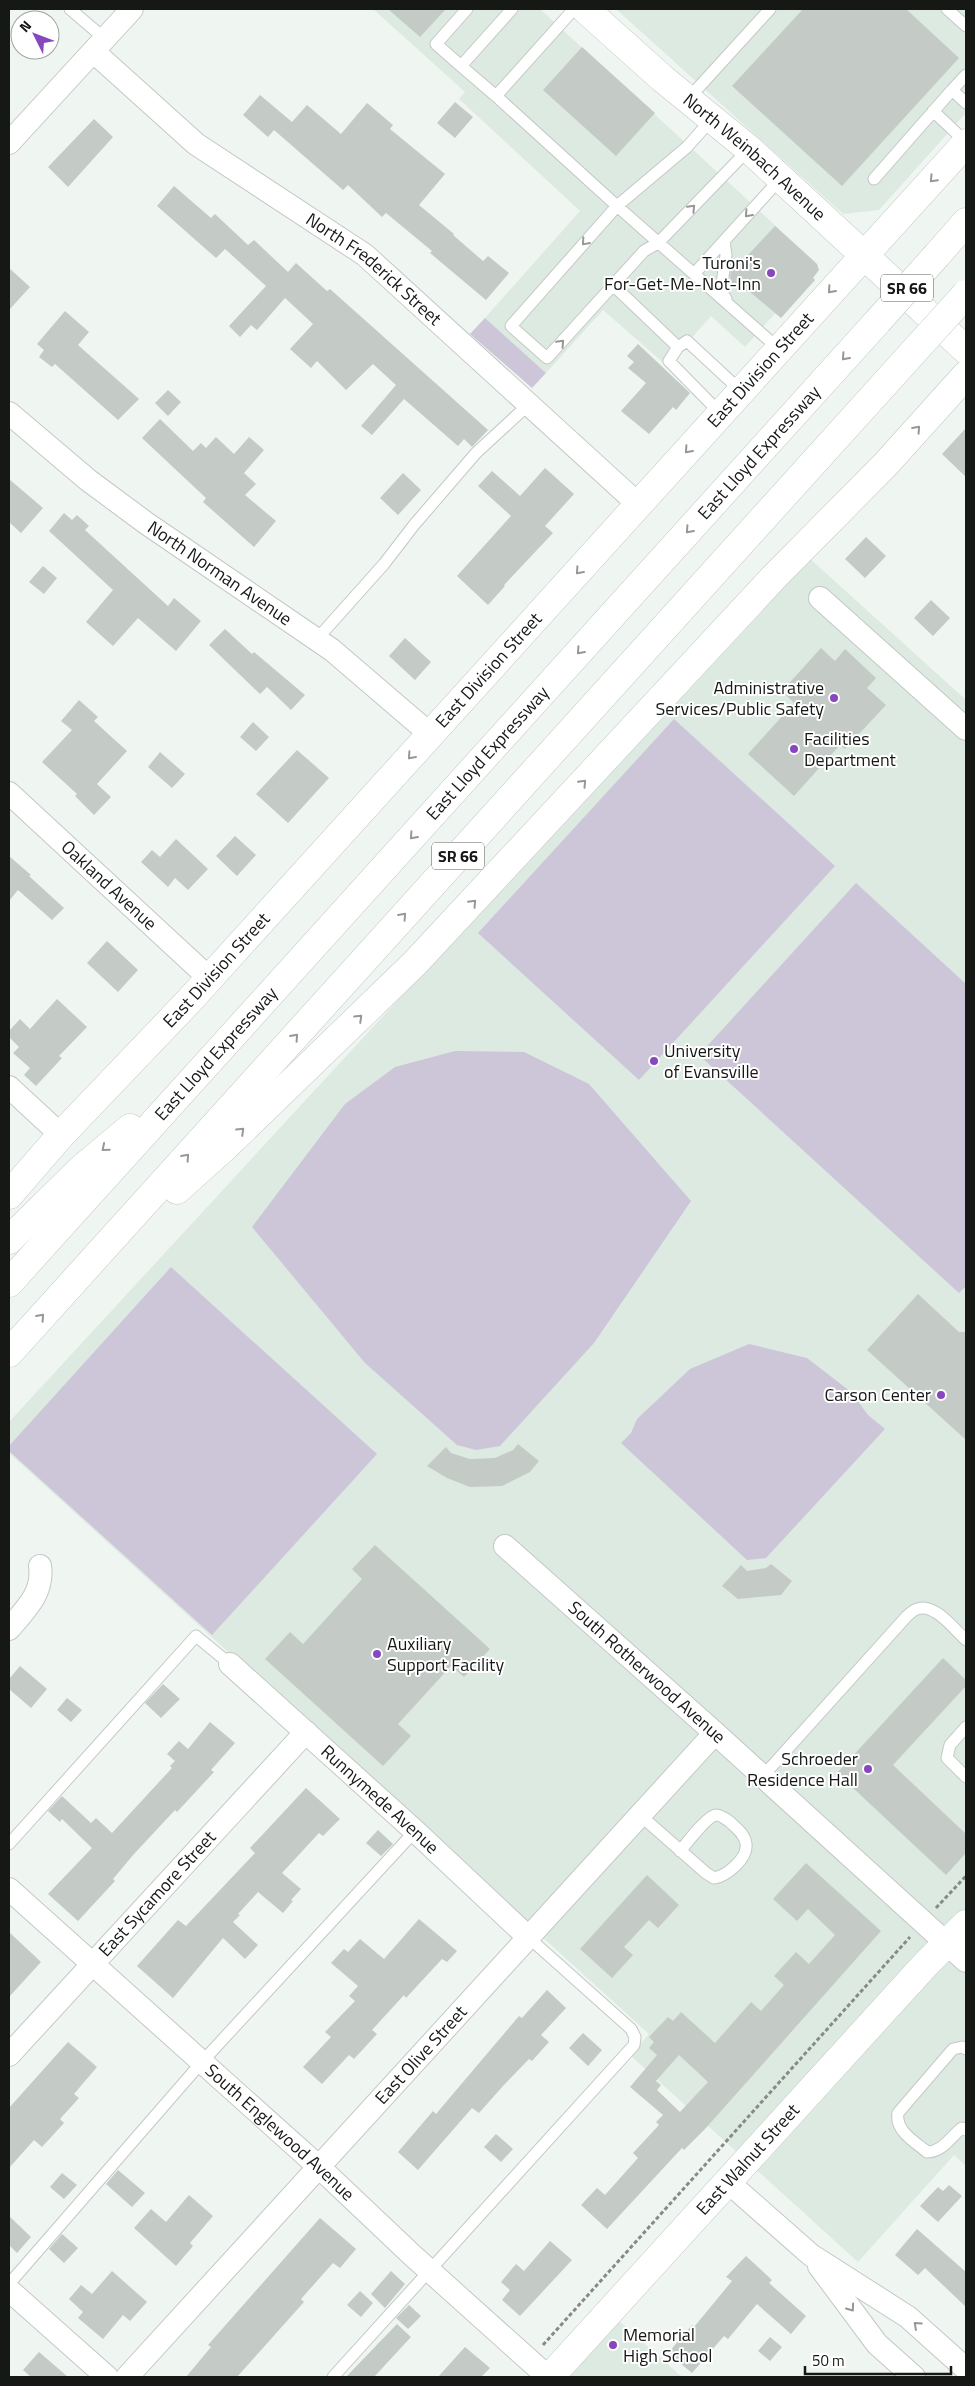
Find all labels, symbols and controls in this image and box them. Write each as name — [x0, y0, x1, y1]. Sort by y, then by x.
north arrow — [10, 10, 60, 60]
text: N — [14, 15, 36, 37]
street label: North Weinbach Avenue — [677, 86, 832, 227]
one-way arrow — [930, 173, 939, 182]
one-way arrow — [686, 205, 695, 214]
street label: North Frederick Street — [301, 206, 448, 332]
one-way arrow — [745, 209, 754, 218]
one-way arrow — [581, 237, 590, 246]
place label: Turoni's For-Get-Me-Not-Inn — [604, 249, 761, 297]
marker: Turoni's For-Get-Me-Not-Inn — [765, 267, 777, 279]
road number: SR 66 — [881, 274, 933, 302]
one-way arrow — [828, 285, 837, 294]
street label: East Division Street — [700, 305, 820, 434]
one-way arrow — [555, 339, 564, 348]
one-way arrow — [842, 352, 851, 361]
street label: East Lloyd Expressway — [691, 379, 827, 525]
one-way arrow — [912, 425, 921, 434]
one-way arrow — [685, 445, 694, 454]
street label: North Norman Avenue — [142, 514, 298, 632]
one-way arrow — [686, 524, 695, 533]
one-way arrow — [576, 565, 585, 574]
street label: East Division Street — [429, 606, 548, 734]
one-way arrow — [577, 645, 586, 654]
place label: Administrative Services/Public Safety — [655, 674, 824, 722]
street label: East Lloyd Expressway — [419, 680, 555, 826]
marker: Administrative Services/Public Safety — [828, 692, 840, 704]
place label: Facilities Department — [804, 725, 896, 773]
marker: Facilities Department — [788, 743, 800, 755]
one-way arrow — [408, 750, 417, 759]
one-way arrow — [577, 780, 586, 789]
one-way arrow — [409, 831, 418, 840]
street label: Oakland Avenue — [55, 834, 163, 936]
road number: SR 66 — [432, 842, 484, 869]
one-way arrow — [467, 899, 476, 908]
street label: East Division Street — [156, 906, 276, 1034]
one-way arrow — [398, 913, 407, 922]
street label: East Lloyd Expressway — [148, 980, 284, 1126]
one-way arrow — [353, 1015, 362, 1024]
one-way arrow — [289, 1033, 298, 1042]
place label: University of Evansville — [664, 1037, 759, 1085]
marker: University of Evansville — [648, 1055, 660, 1067]
one-way arrow — [236, 1128, 245, 1137]
one-way arrow — [102, 1143, 111, 1151]
one-way arrow — [180, 1154, 189, 1163]
one-way arrow — [36, 1313, 45, 1322]
place label: Carson Center — [825, 1381, 931, 1408]
marker: Carson Center — [935, 1389, 947, 1401]
street label: South Rotherwood Avenue — [562, 1594, 732, 1750]
place label: Auxiliary Support Facility — [387, 1630, 504, 1678]
marker: Auxiliary Support Facility — [371, 1648, 383, 1660]
street label: Runnymede Avenue — [315, 1738, 445, 1860]
place label: Schroeder Residence Hall — [747, 1745, 858, 1793]
marker: Schroeder Residence Hall — [862, 1763, 874, 1775]
street label: East Sycamore Street — [92, 1824, 222, 1963]
street label: East Olive Street — [368, 1999, 473, 2110]
street label: South Englewood Avenue — [199, 2057, 361, 2207]
street label: East Walnut Street — [690, 2097, 806, 2221]
one-way arrow — [845, 2302, 854, 2312]
place label: Memorial High School — [623, 2321, 712, 2369]
one-way arrow — [913, 2322, 922, 2331]
marker: Memorial High School — [607, 2339, 619, 2351]
scale bar — [805, 2344, 951, 2376]
text: 50 m — [812, 2349, 845, 2372]

